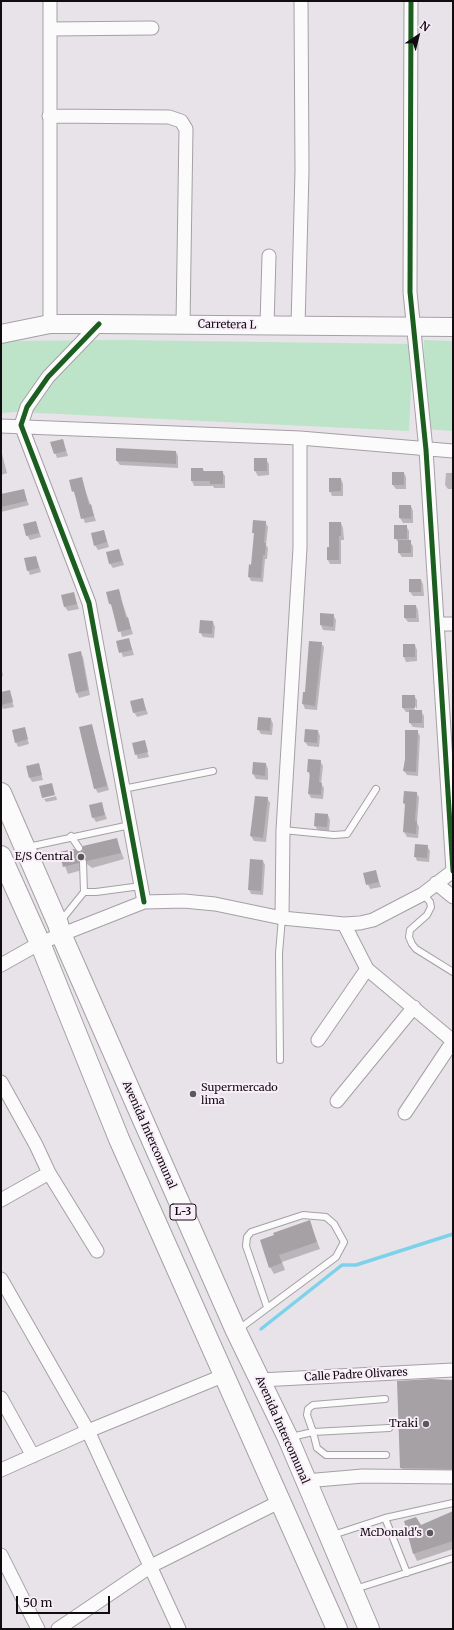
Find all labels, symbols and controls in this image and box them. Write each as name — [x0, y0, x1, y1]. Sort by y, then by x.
north arrow — [398, 16, 438, 56]
text: N — [417, 18, 432, 34]
street label: Carretera L — [198, 318, 256, 332]
place label: E/S Central — [15, 850, 73, 864]
marker: E/S Central — [76, 852, 86, 862]
street label: Avenida Intercomunal — [119, 1079, 179, 1191]
place label: Supermercado lima — [201, 1081, 278, 1107]
marker: Supermercado lima — [188, 1089, 198, 1099]
road number: L-3 — [170, 1204, 196, 1220]
street label: Calle Padre Olivares — [304, 1366, 408, 1384]
street label: Avenida Intercomunal — [252, 1374, 312, 1486]
place label: Traki — [389, 1417, 418, 1431]
marker: Traki — [421, 1419, 431, 1429]
place label: McDonald's — [360, 1526, 422, 1540]
marker: McDonald's — [425, 1528, 435, 1538]
scale bar — [18, 1588, 112, 1614]
text: 50 m — [23, 1595, 52, 1610]

